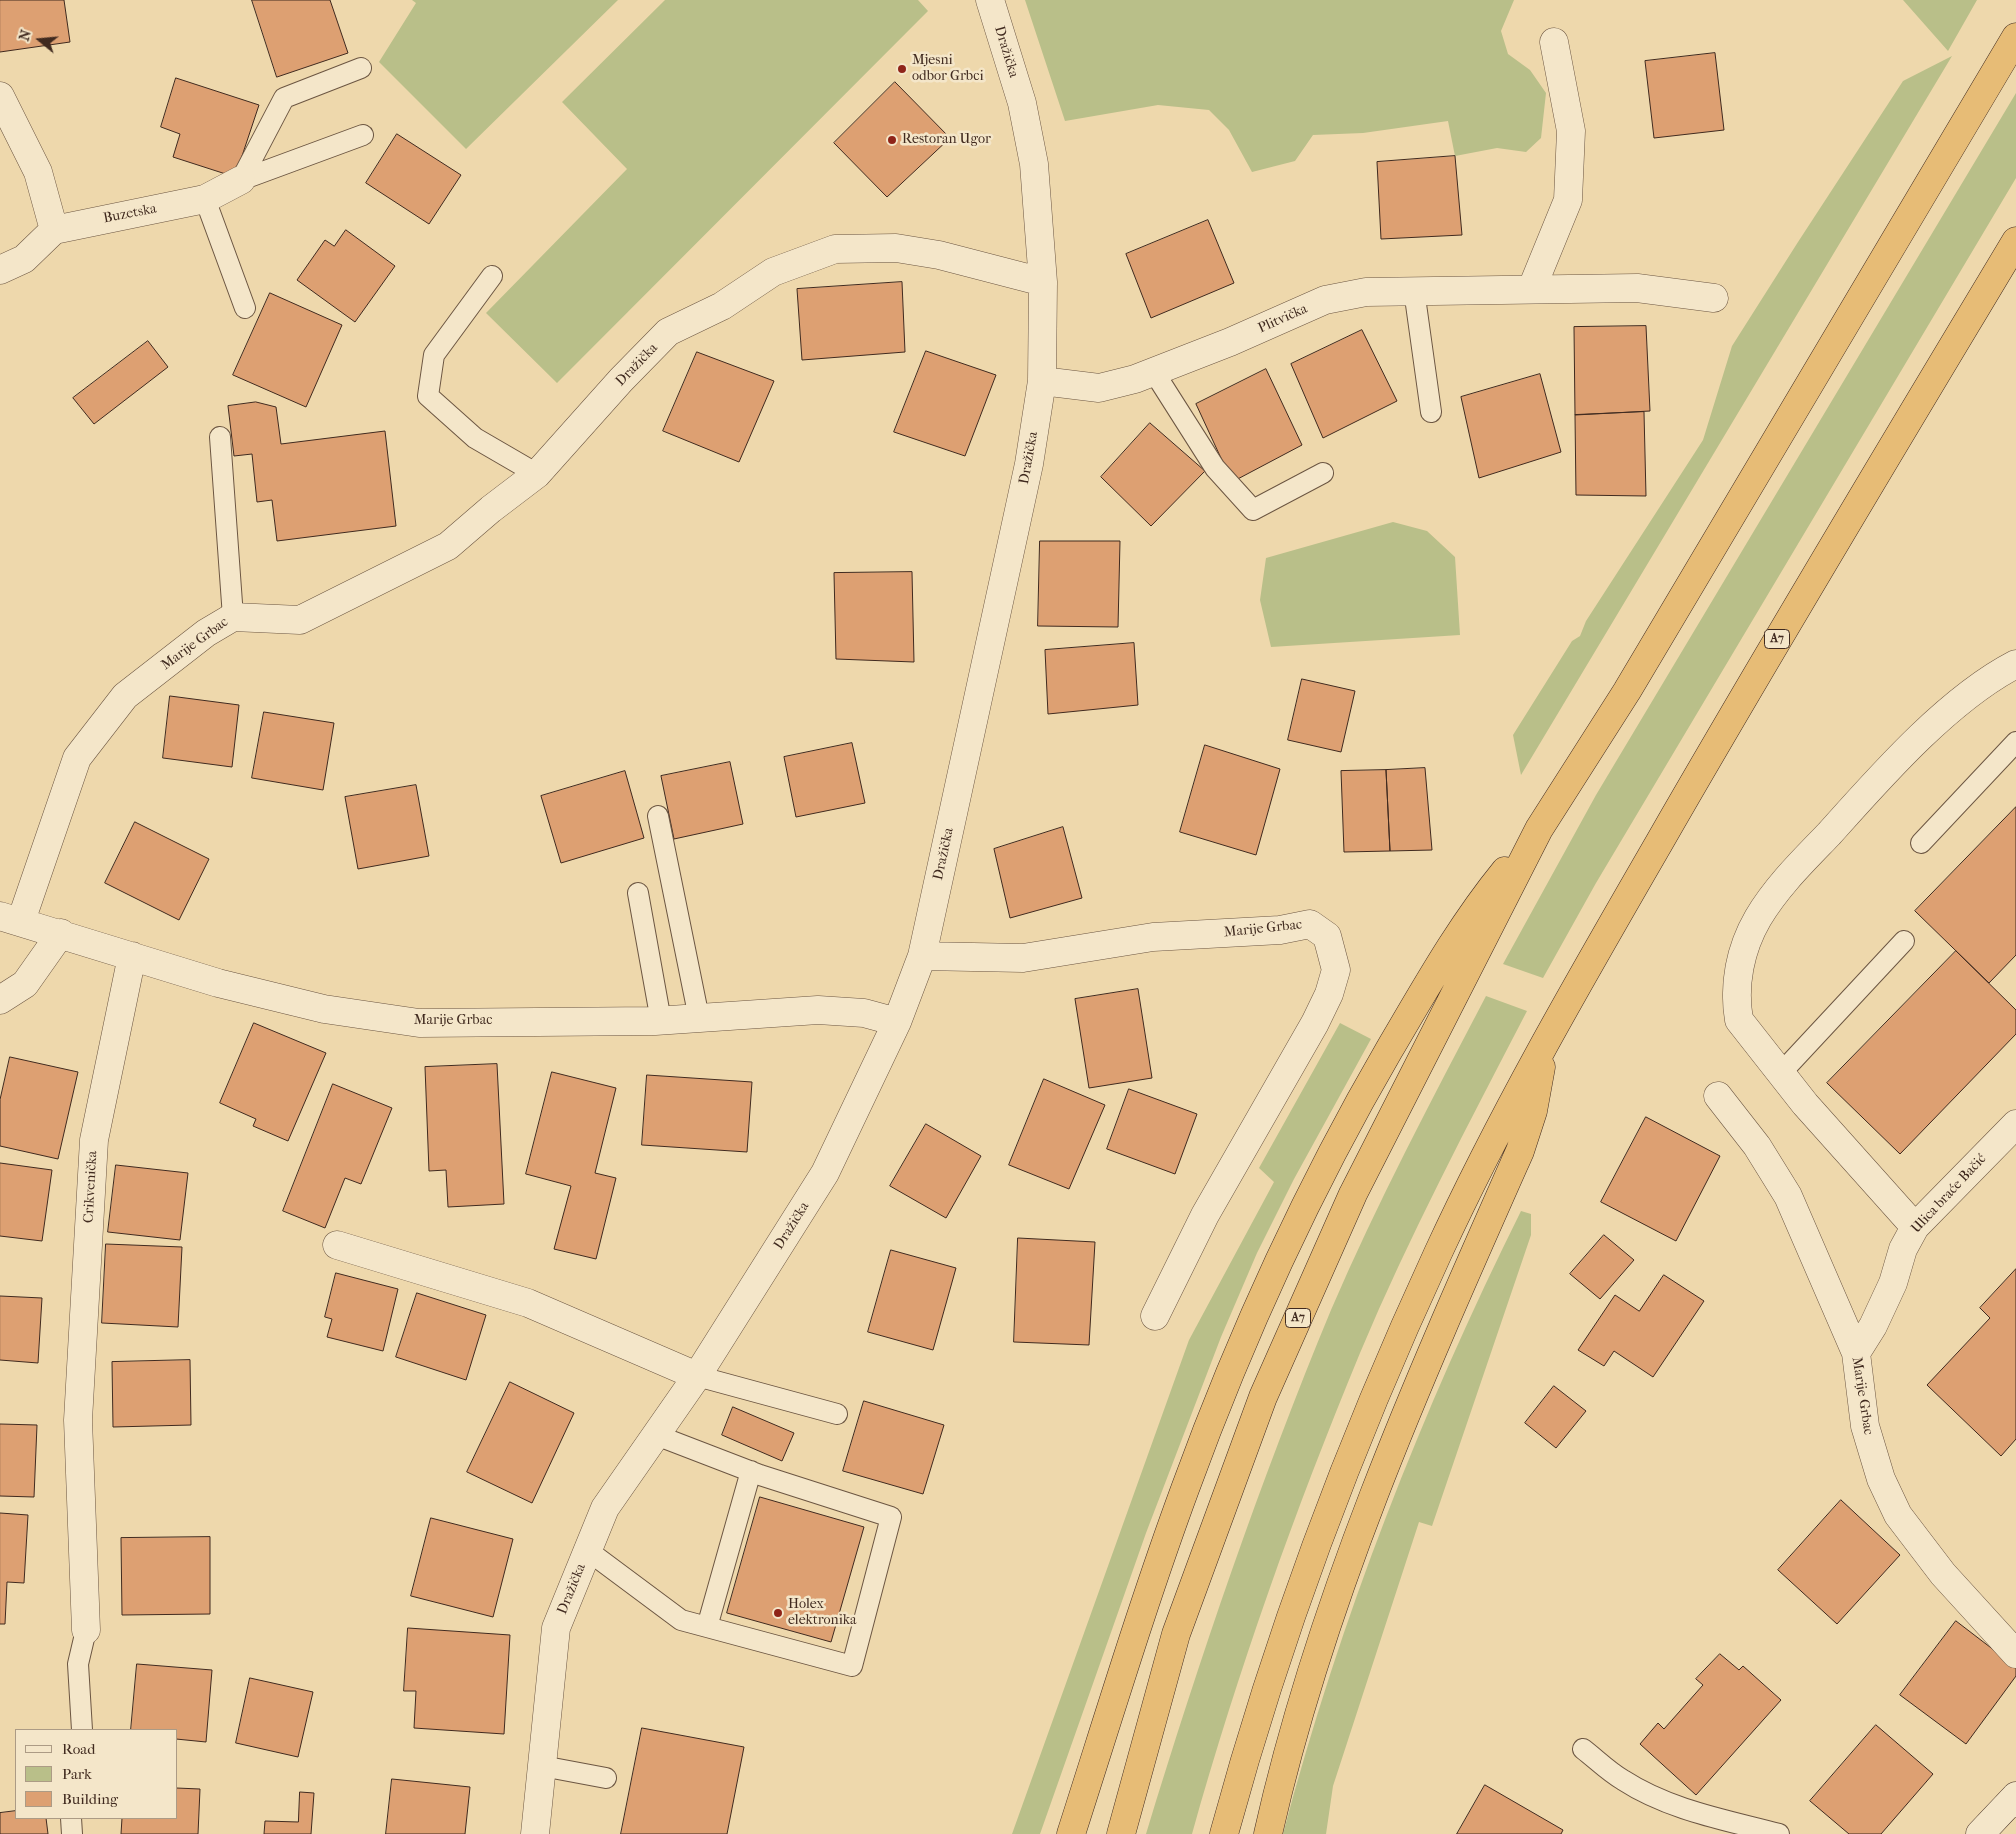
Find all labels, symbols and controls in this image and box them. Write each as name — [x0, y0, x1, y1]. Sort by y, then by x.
north arrow — [15, 15, 65, 65]
street label: Dražička — [990, 24, 1022, 80]
text: N — [15, 28, 35, 43]
place label: Mjesni odbor Grbci — [912, 53, 984, 85]
marker: Mjesni odbor Grbci — [896, 63, 908, 75]
place label: Restoran Ugor — [902, 132, 991, 148]
marker: Restoran Ugor — [886, 134, 898, 146]
street label: Buzetska — [102, 201, 158, 227]
street label: Plitvička — [1256, 301, 1310, 337]
street label: Dražička — [613, 340, 661, 390]
street label: Dražička — [1016, 430, 1042, 486]
street label: Marije Grbac — [158, 614, 232, 674]
road number: A7 — [1764, 630, 1790, 648]
street label: Dražička — [930, 826, 958, 882]
street label: Marije Grbac — [1223, 917, 1303, 941]
street label: Marije Grbac — [414, 1013, 492, 1029]
street label: Crikvenička — [81, 1150, 101, 1224]
street label: Ulica braće Bačić — [1908, 1151, 1990, 1237]
street label: Dražička — [771, 1199, 813, 1253]
road number: A7 — [1286, 1309, 1310, 1328]
street label: Marije Grbac — [1848, 1356, 1876, 1436]
street label: Dražička — [554, 1561, 590, 1617]
place label: Holex elektronika — [788, 1597, 856, 1630]
marker: Holex elektronika — [772, 1607, 784, 1619]
legend — [15, 1729, 178, 1819]
text: Road — [62, 1740, 95, 1758]
text: Park — [62, 1765, 92, 1783]
text: Building — [62, 1790, 118, 1808]

